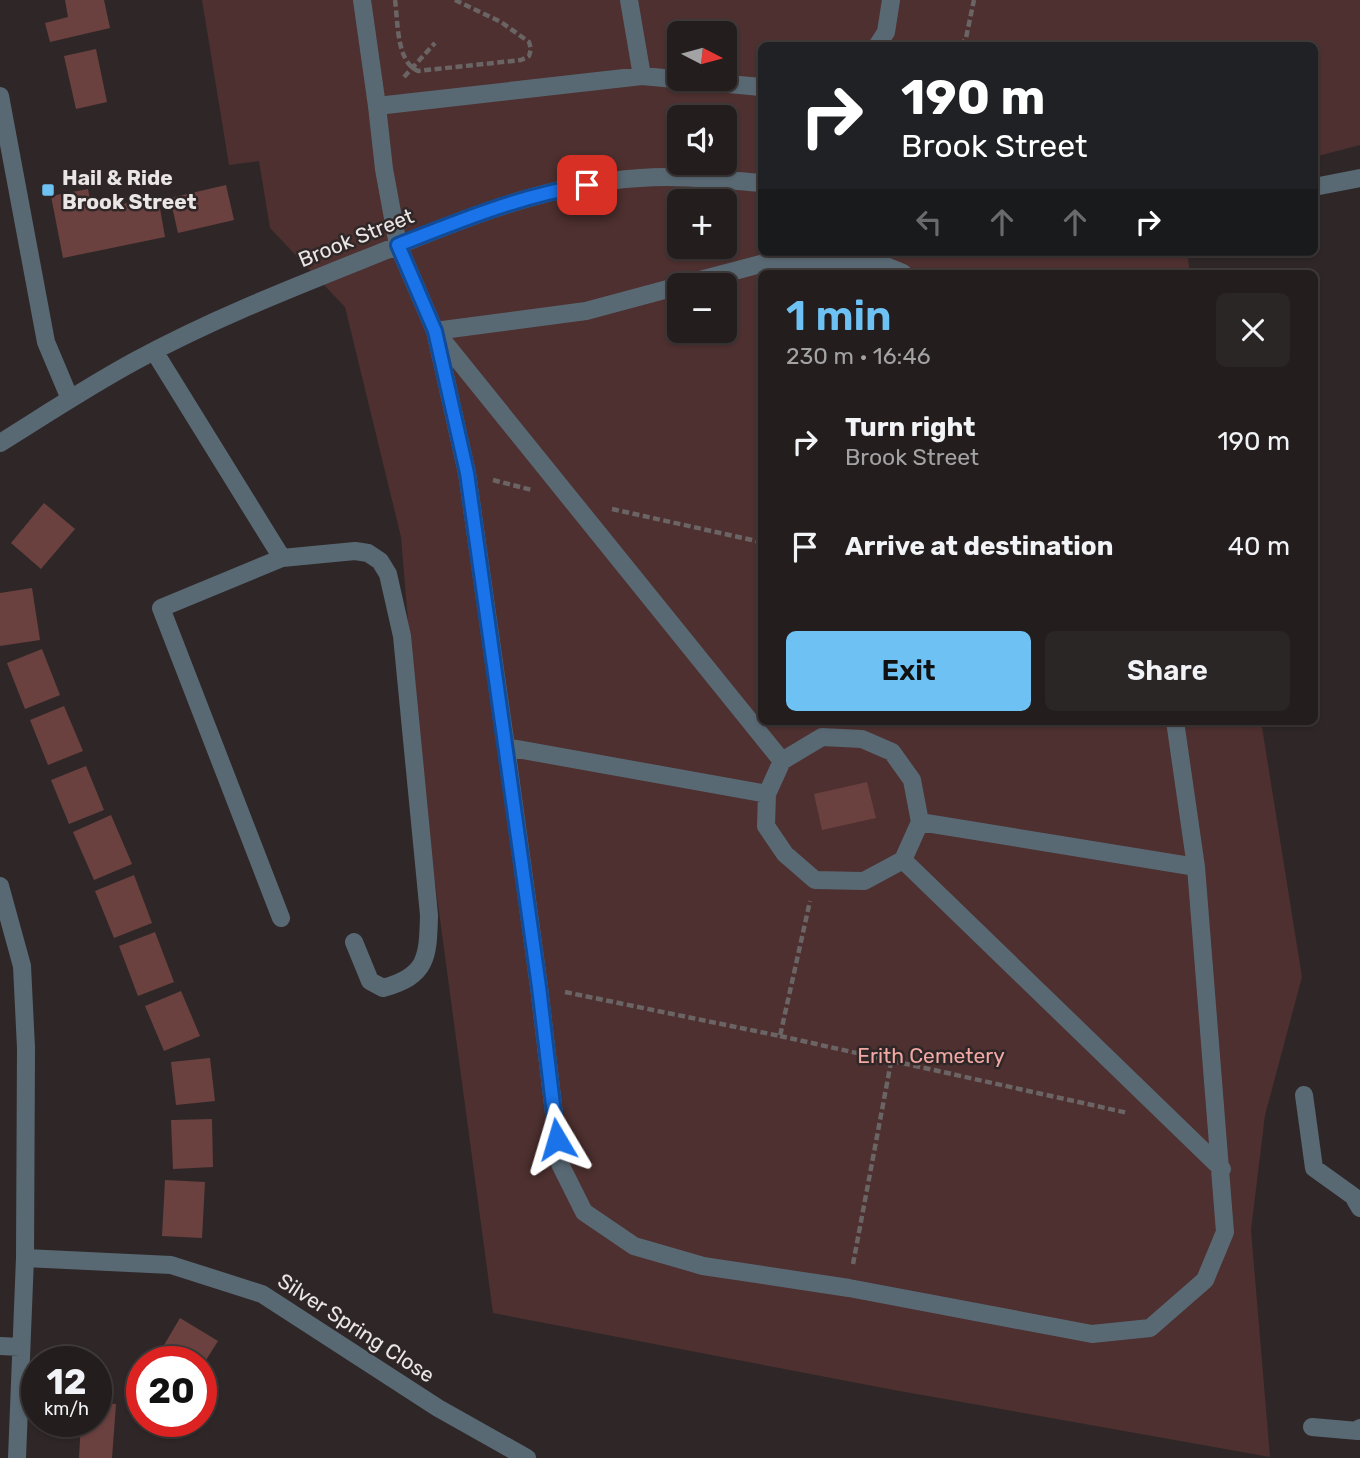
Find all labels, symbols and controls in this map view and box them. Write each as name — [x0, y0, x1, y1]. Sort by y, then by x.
north arrow — [667, 21, 737, 91]
map controls — [667, 21, 737, 343]
text: 190 m — [901, 68, 1045, 126]
icon: right — [786, 70, 877, 161]
button: sound — [667, 105, 737, 175]
text: Brook Street — [901, 127, 1088, 165]
pin — [557, 155, 617, 215]
place label: Hail & Ride Brook Street — [62, 165, 197, 214]
icon: arrive — [568, 166, 606, 204]
marker: Hail & Ride Brook Street — [40, 182, 56, 198]
button: + — [667, 189, 737, 259]
street label: Brook Street — [294, 203, 417, 272]
icon: left — [910, 203, 948, 241]
icon: ahead — [983, 203, 1021, 241]
icon: ahead — [1056, 203, 1094, 241]
icon: right — [1129, 203, 1167, 241]
button: − — [667, 273, 737, 343]
text: 1 min — [786, 291, 892, 341]
button: close — [1216, 293, 1290, 367]
text: 230 m · 16:46 — [786, 342, 931, 370]
text: Turn right — [845, 412, 975, 443]
icon: right — [786, 423, 824, 461]
text: 190 m — [1217, 426, 1290, 457]
text: Brook Street — [845, 443, 979, 471]
icon: arrive — [786, 528, 824, 566]
text: Arrive at destination — [845, 531, 1113, 562]
text: 40 m — [1228, 531, 1290, 562]
button: Exit — [786, 631, 1031, 711]
button: Share — [1045, 631, 1290, 711]
park label: Erith Cemetery — [857, 1043, 1005, 1068]
position arrow — [520, 1102, 594, 1176]
street label: Silver Spring Close — [273, 1268, 439, 1388]
speed limit sign: 20 — [126, 1346, 217, 1437]
text: 12 — [46, 1361, 87, 1403]
text: km/h — [44, 1398, 89, 1420]

